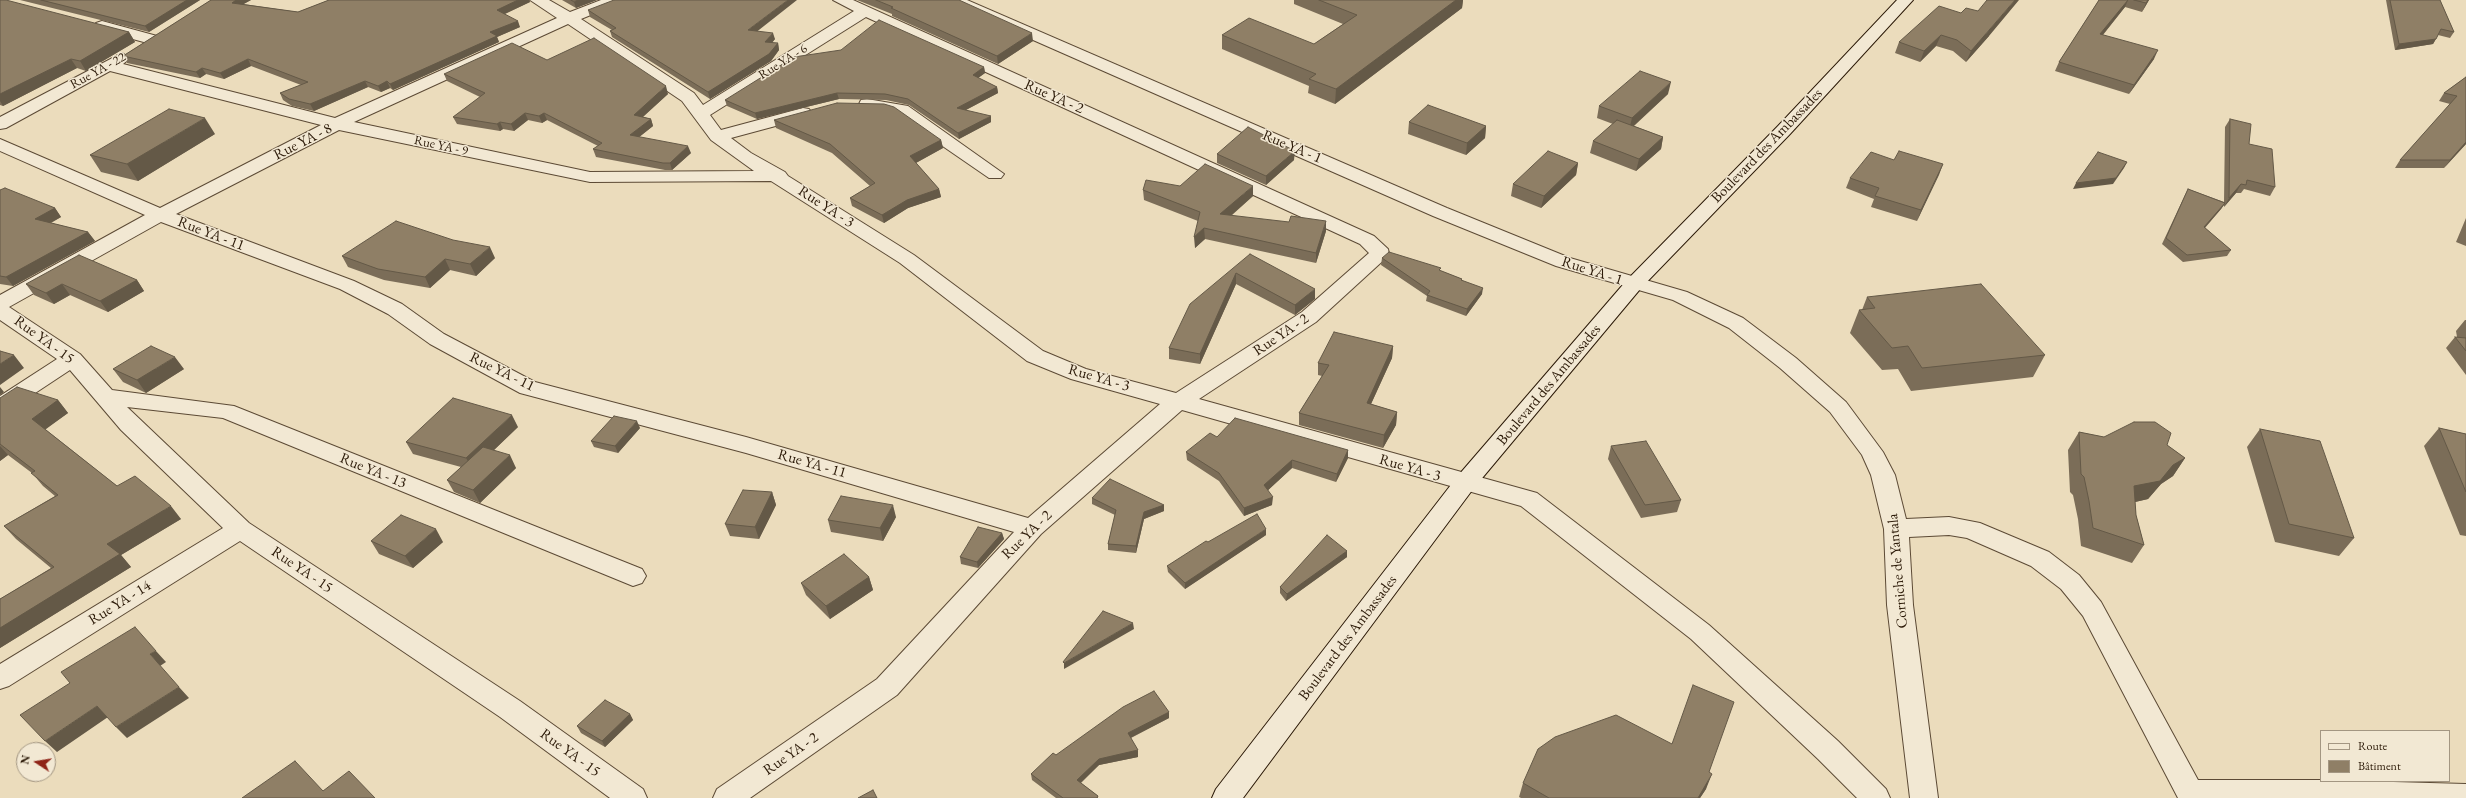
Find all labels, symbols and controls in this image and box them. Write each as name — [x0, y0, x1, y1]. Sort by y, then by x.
street label: Rue YA - 6 — [756, 41, 810, 83]
street label: Rue YA - 22 — [68, 49, 128, 93]
street label: Rue YA - 2 — [1022, 76, 1086, 118]
street label: Boulevard des Ambassades — [1708, 85, 1826, 207]
street label: Rue YA - 8 — [271, 120, 335, 164]
street label: Rue YA - 1 — [1259, 126, 1325, 168]
street label: Rue YA - 9 — [413, 133, 469, 159]
street label: Rue YA - 3 — [795, 182, 857, 232]
street label: Rue YA - 11 — [175, 213, 247, 255]
street label: Rue YA - 1 — [1559, 253, 1625, 289]
street label: Rue YA - 2 — [1250, 310, 1312, 360]
street label: Rue YA - 15 — [10, 312, 78, 368]
street label: Boulevard des Ambassades — [1493, 321, 1605, 449]
street label: Rue YA - 11 — [466, 349, 538, 395]
street label: Rue YA - 3 — [1066, 361, 1132, 395]
street label: Rue YA - 11 — [776, 446, 848, 482]
street label: Rue YA - 13 — [337, 449, 409, 493]
street label: Rue YA - 3 — [1377, 451, 1443, 485]
street label: Rue YA - 2 — [998, 507, 1056, 563]
street label: Corniche de Yantala — [1884, 513, 1912, 629]
street label: Rue YA - 15 — [268, 543, 336, 597]
street label: Boulevard des Ambassades — [1295, 572, 1401, 704]
street label: Rue YA - 14 — [85, 577, 155, 629]
street label: Rue YA - 15 — [536, 725, 604, 781]
street label: Rue YA - 2 — [760, 729, 822, 779]
legend — [2320, 730, 2450, 782]
text: Route — [2358, 738, 2387, 754]
north arrow — [16, 742, 56, 782]
text: N — [17, 754, 33, 766]
text: Bâtiment — [2358, 758, 2401, 774]

